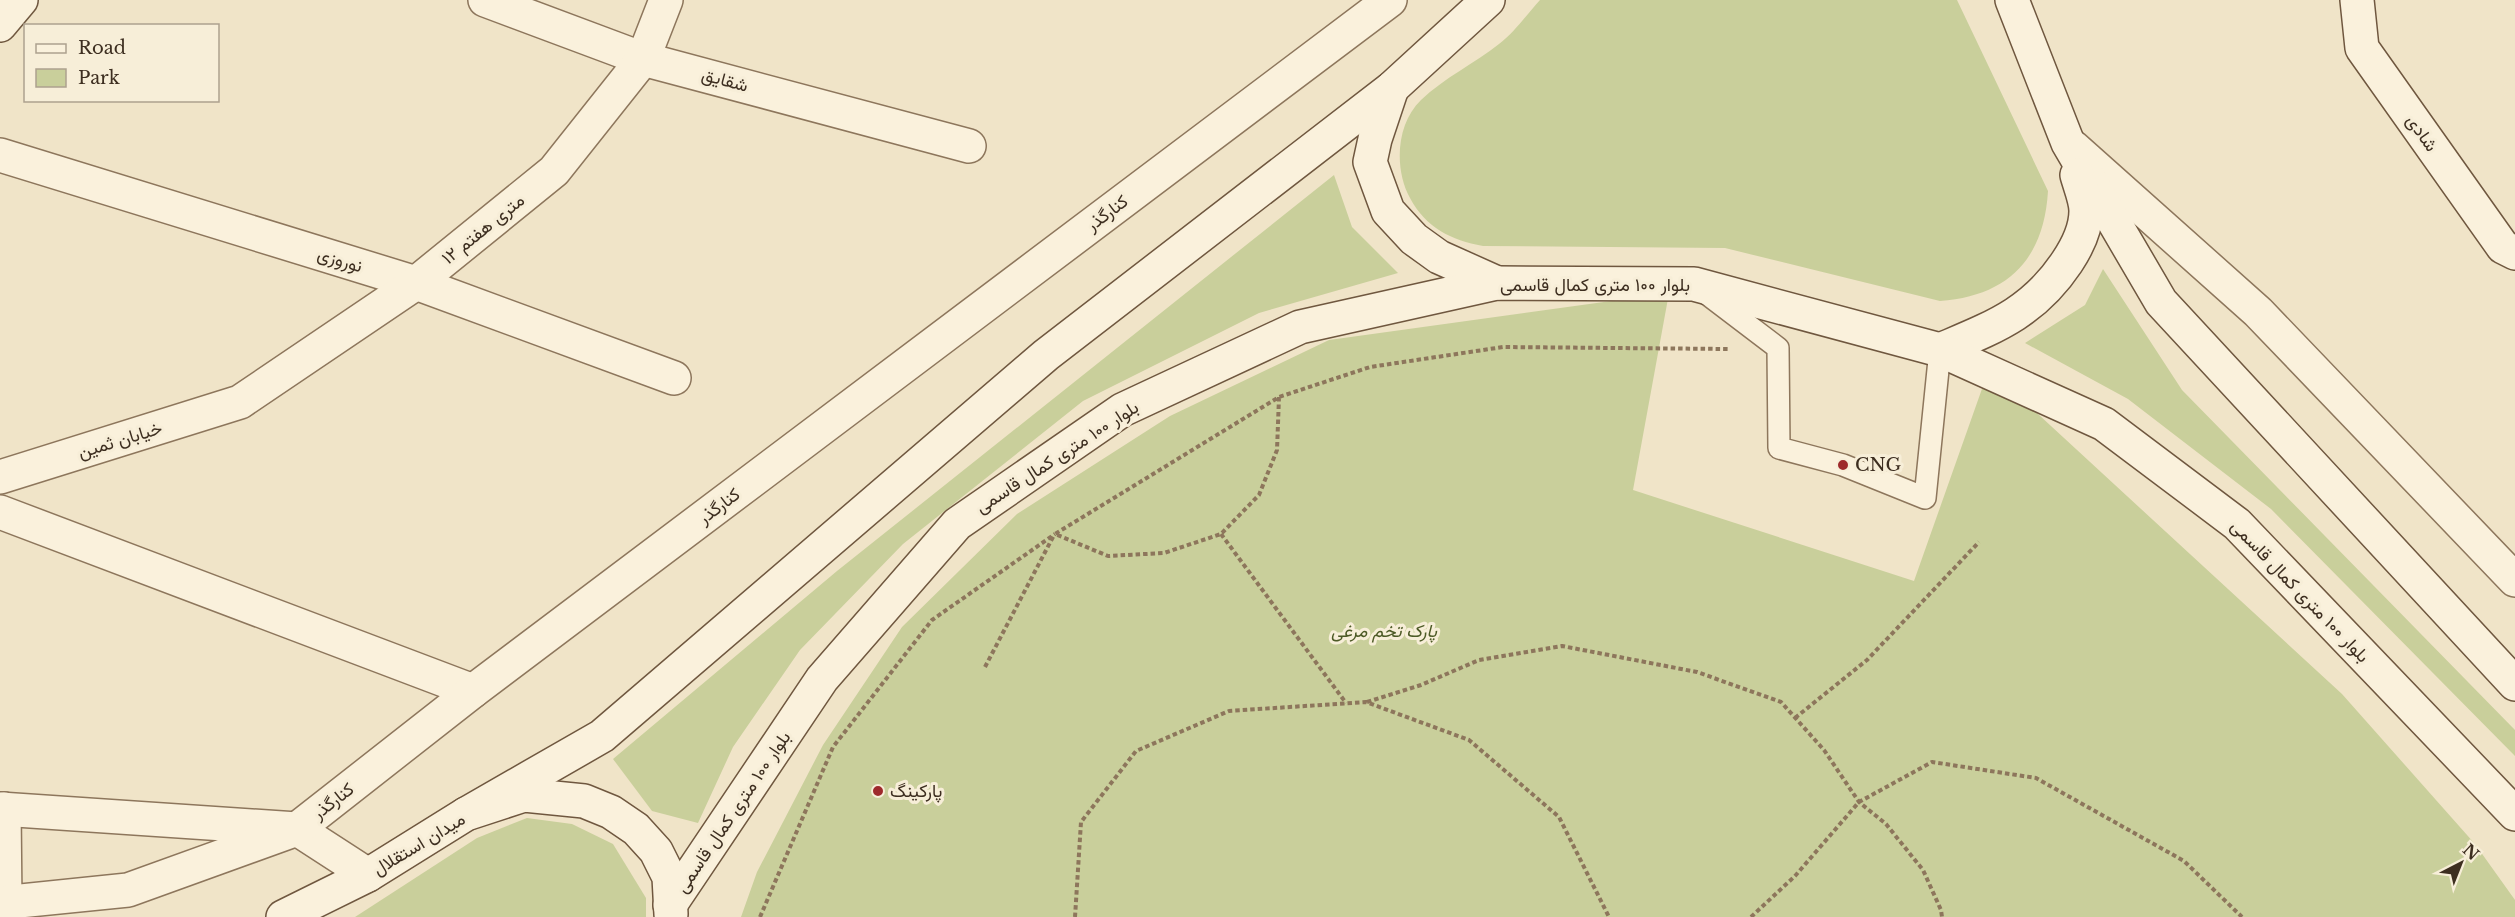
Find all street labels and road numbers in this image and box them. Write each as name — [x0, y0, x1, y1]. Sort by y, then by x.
street label: شقایق — [699, 63, 751, 97]
street label: شادی — [2401, 110, 2443, 156]
street label: ۱۲ متری هفتم — [437, 189, 529, 270]
street label: کنارگذر — [1081, 190, 1132, 237]
street label: نوروزی — [315, 243, 365, 277]
street label: بلوار ۱۰۰ متری کمال قاسمی — [1500, 274, 1690, 296]
street label: بلوار ۱۰۰ متری کمال قاسمی — [971, 396, 1143, 518]
street label: خیابان ثمین — [75, 417, 165, 463]
street label: کنارگذر — [693, 483, 744, 530]
street label: بلوار ۱۰۰ متری کمال قاسمی — [2226, 515, 2374, 667]
street label: بلوار ۱۰۰ متری کمال قاسمی — [671, 727, 795, 897]
street label: کنارگذر — [307, 778, 358, 825]
street label: میدان استقلال — [369, 808, 469, 880]

